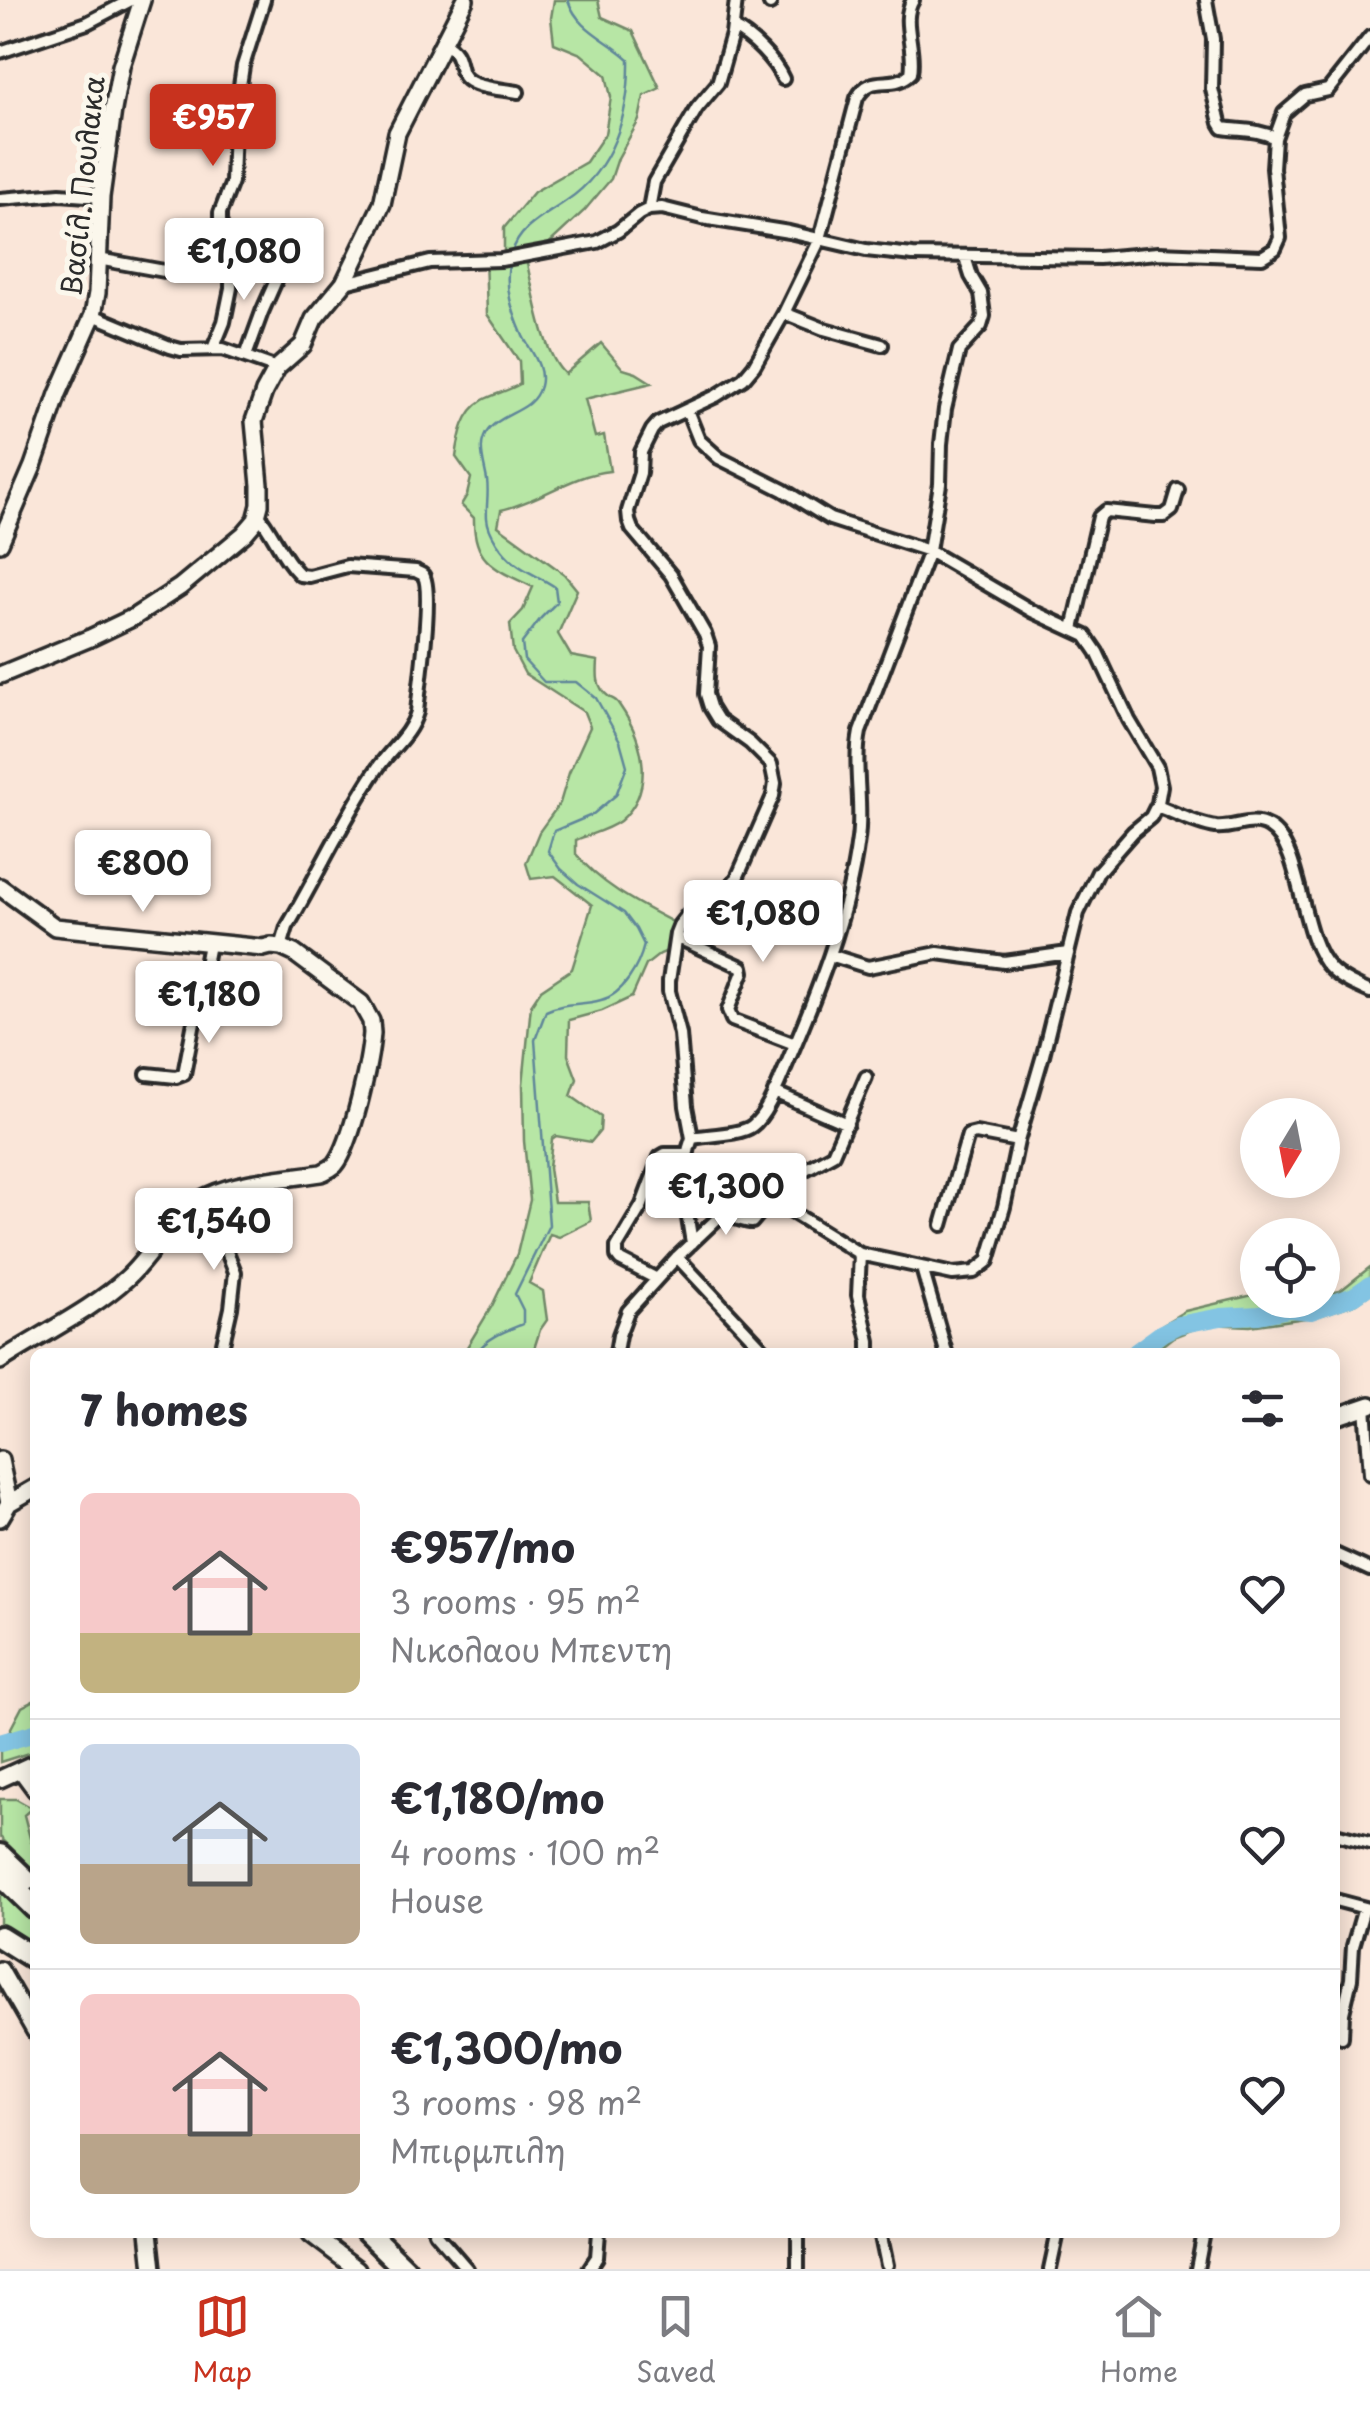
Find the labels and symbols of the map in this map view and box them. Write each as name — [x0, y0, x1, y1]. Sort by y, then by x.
street label: Βασίλ. Πουλακα — [49, 73, 114, 298]
pin: €957 — [154, 84, 272, 169]
pin: €1,080 — [163, 218, 325, 303]
pin: €800 — [84, 830, 202, 915]
pin: €1,080 — [682, 880, 844, 965]
pin: €1,180 — [128, 961, 290, 1046]
north arrow — [1240, 1098, 1340, 1198]
pin: €1,300 — [645, 1153, 807, 1238]
pin: €1,540 — [133, 1188, 295, 1273]

